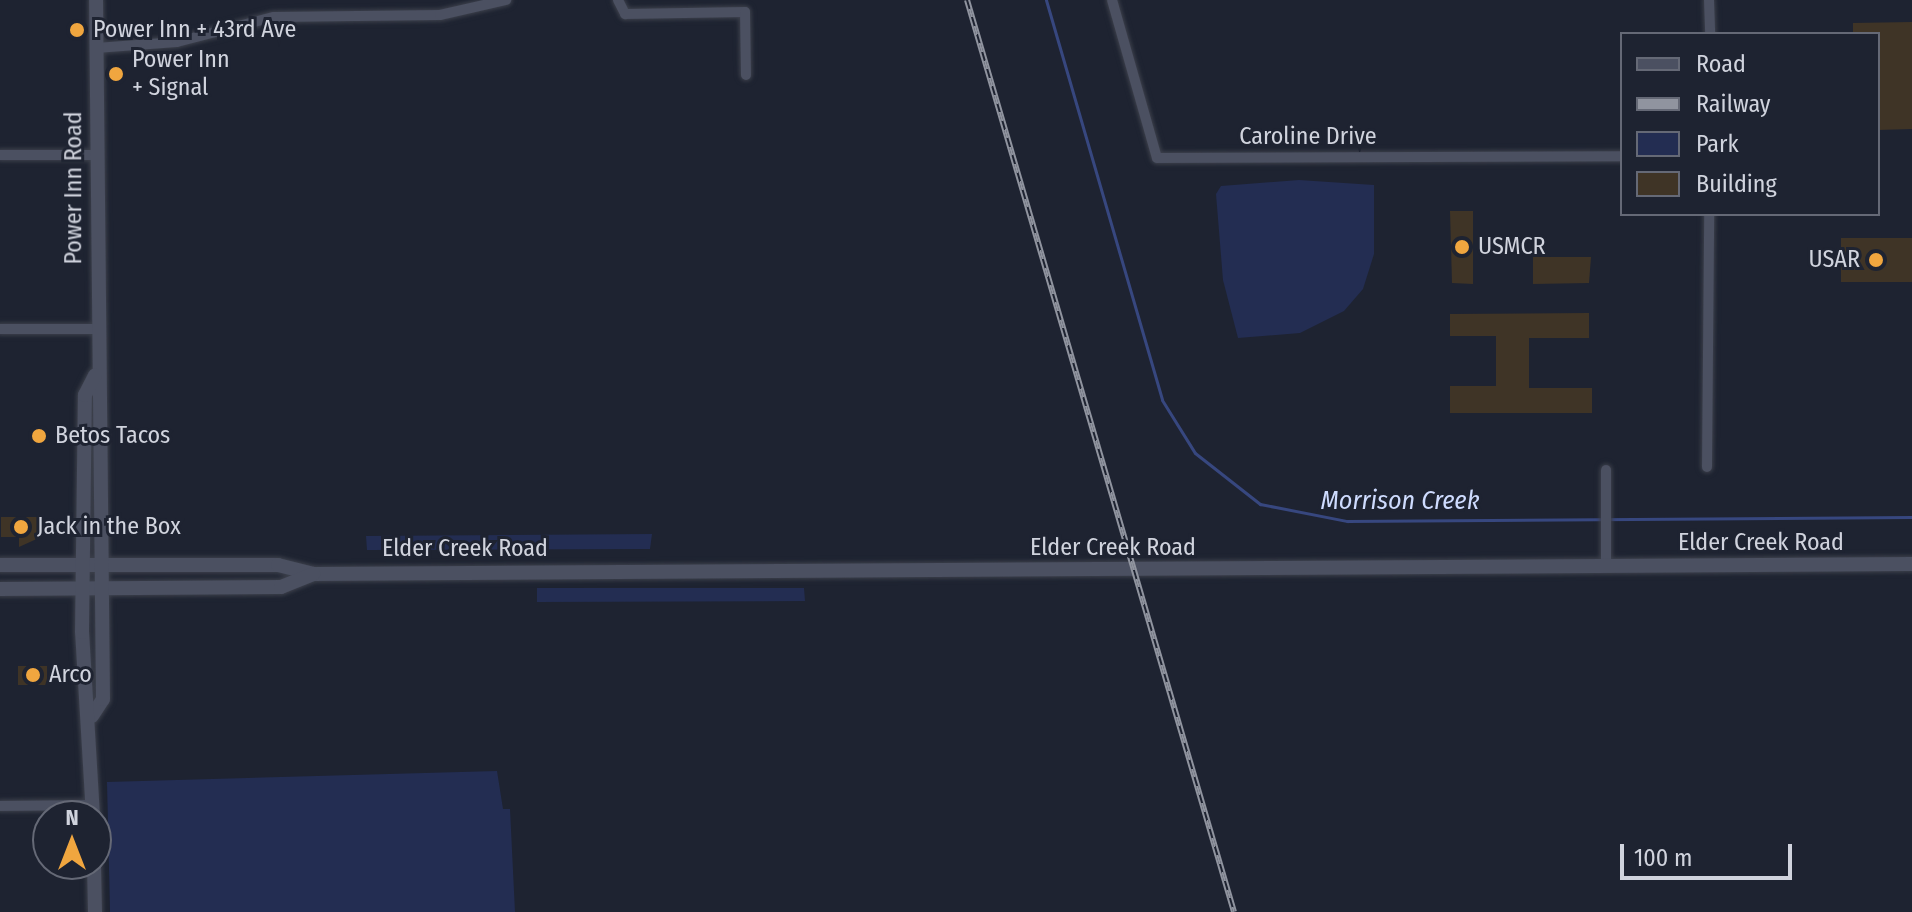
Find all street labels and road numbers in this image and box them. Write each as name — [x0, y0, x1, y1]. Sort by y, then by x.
street label: Power Inn Road — [60, 111, 88, 265]
street label: Caroline Drive — [1239, 123, 1377, 151]
street label: Elder Creek Road — [1678, 529, 1844, 557]
street label: Elder Creek Road — [1030, 534, 1196, 562]
street label: Elder Creek Road — [382, 535, 548, 563]

